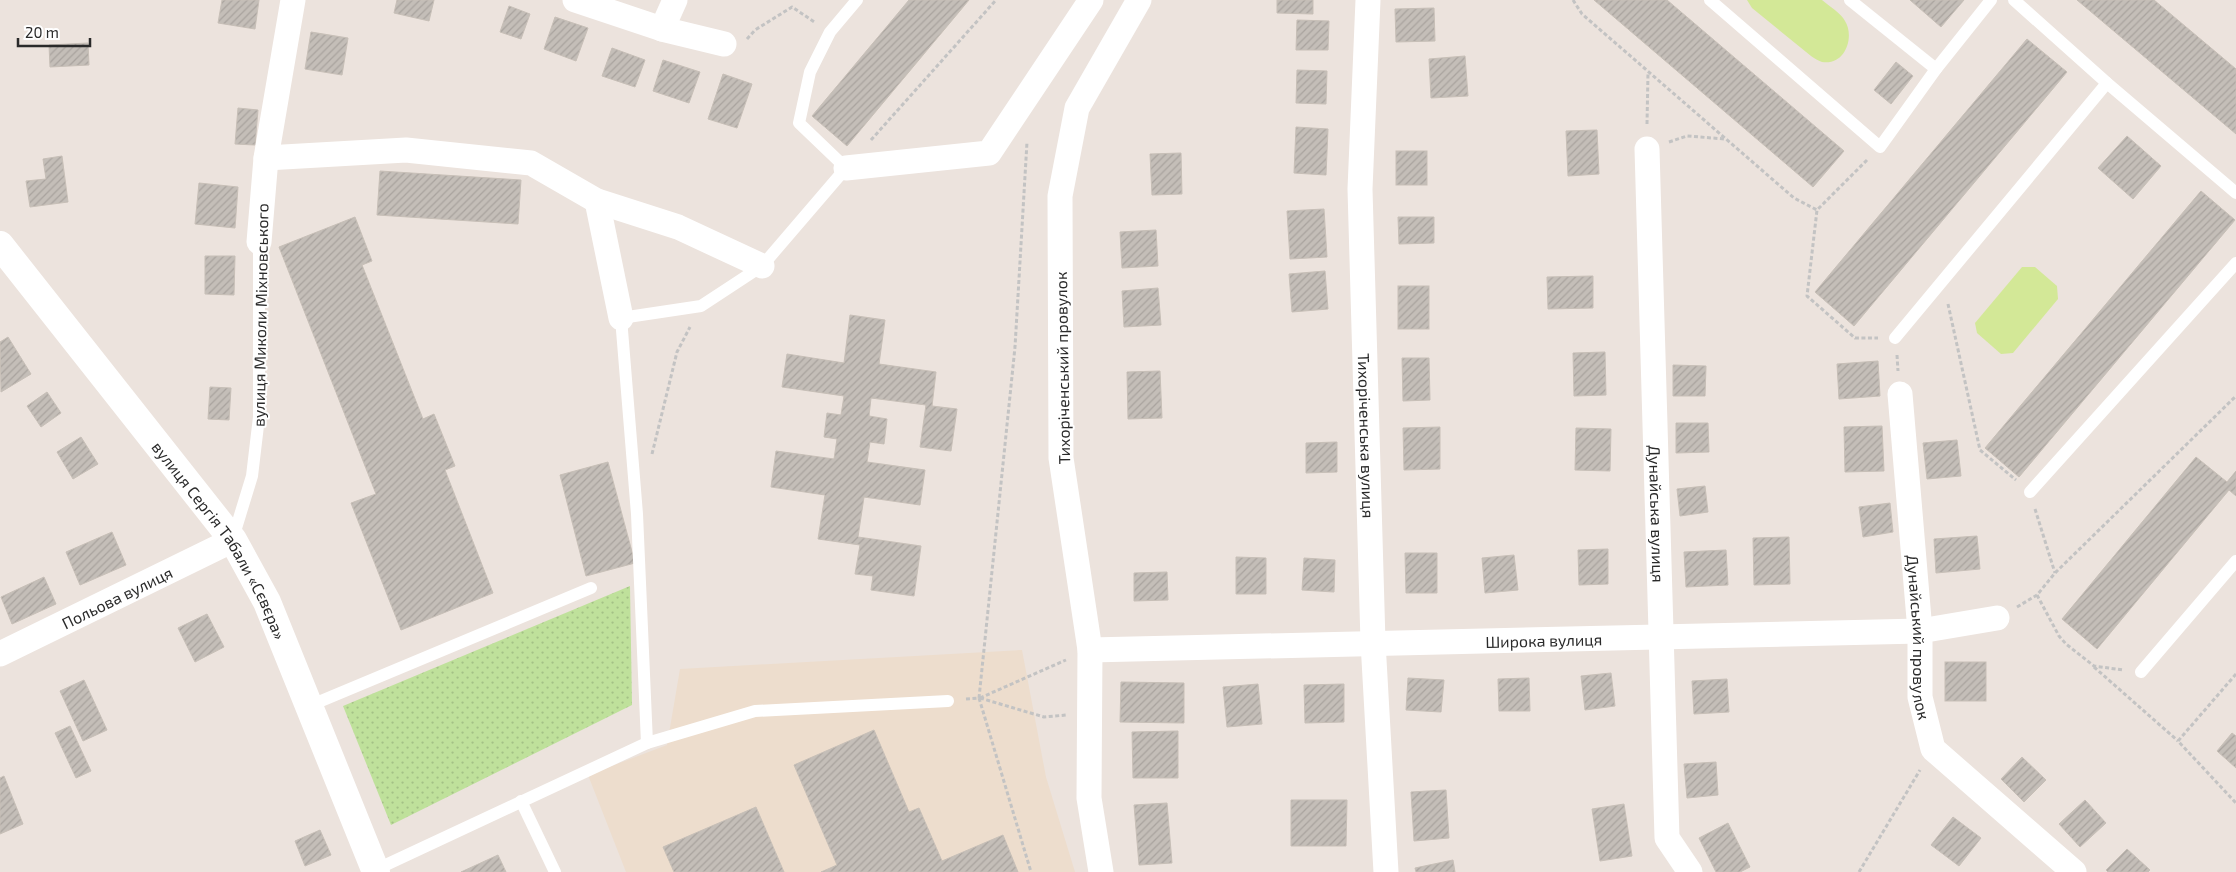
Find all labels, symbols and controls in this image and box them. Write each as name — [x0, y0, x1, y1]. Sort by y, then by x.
scale bar — [18, 15, 90, 47]
text: 20 m — [25, 23, 59, 41]
street label: вулиця Миколи Міхновського — [249, 203, 272, 427]
street label: Тихоріченський провулок — [1051, 271, 1074, 465]
street label: Тихоріченська вулиця — [1355, 353, 1379, 519]
street label: вулиця Сергія Табали «Сєвєра» — [149, 437, 291, 642]
street label: Дунайська вулиця — [1645, 445, 1669, 583]
street label: Дунайський провулок — [1904, 554, 1935, 722]
street label: Польова вулиця — [58, 562, 175, 632]
street label: Широка вулиця — [1485, 629, 1603, 650]

